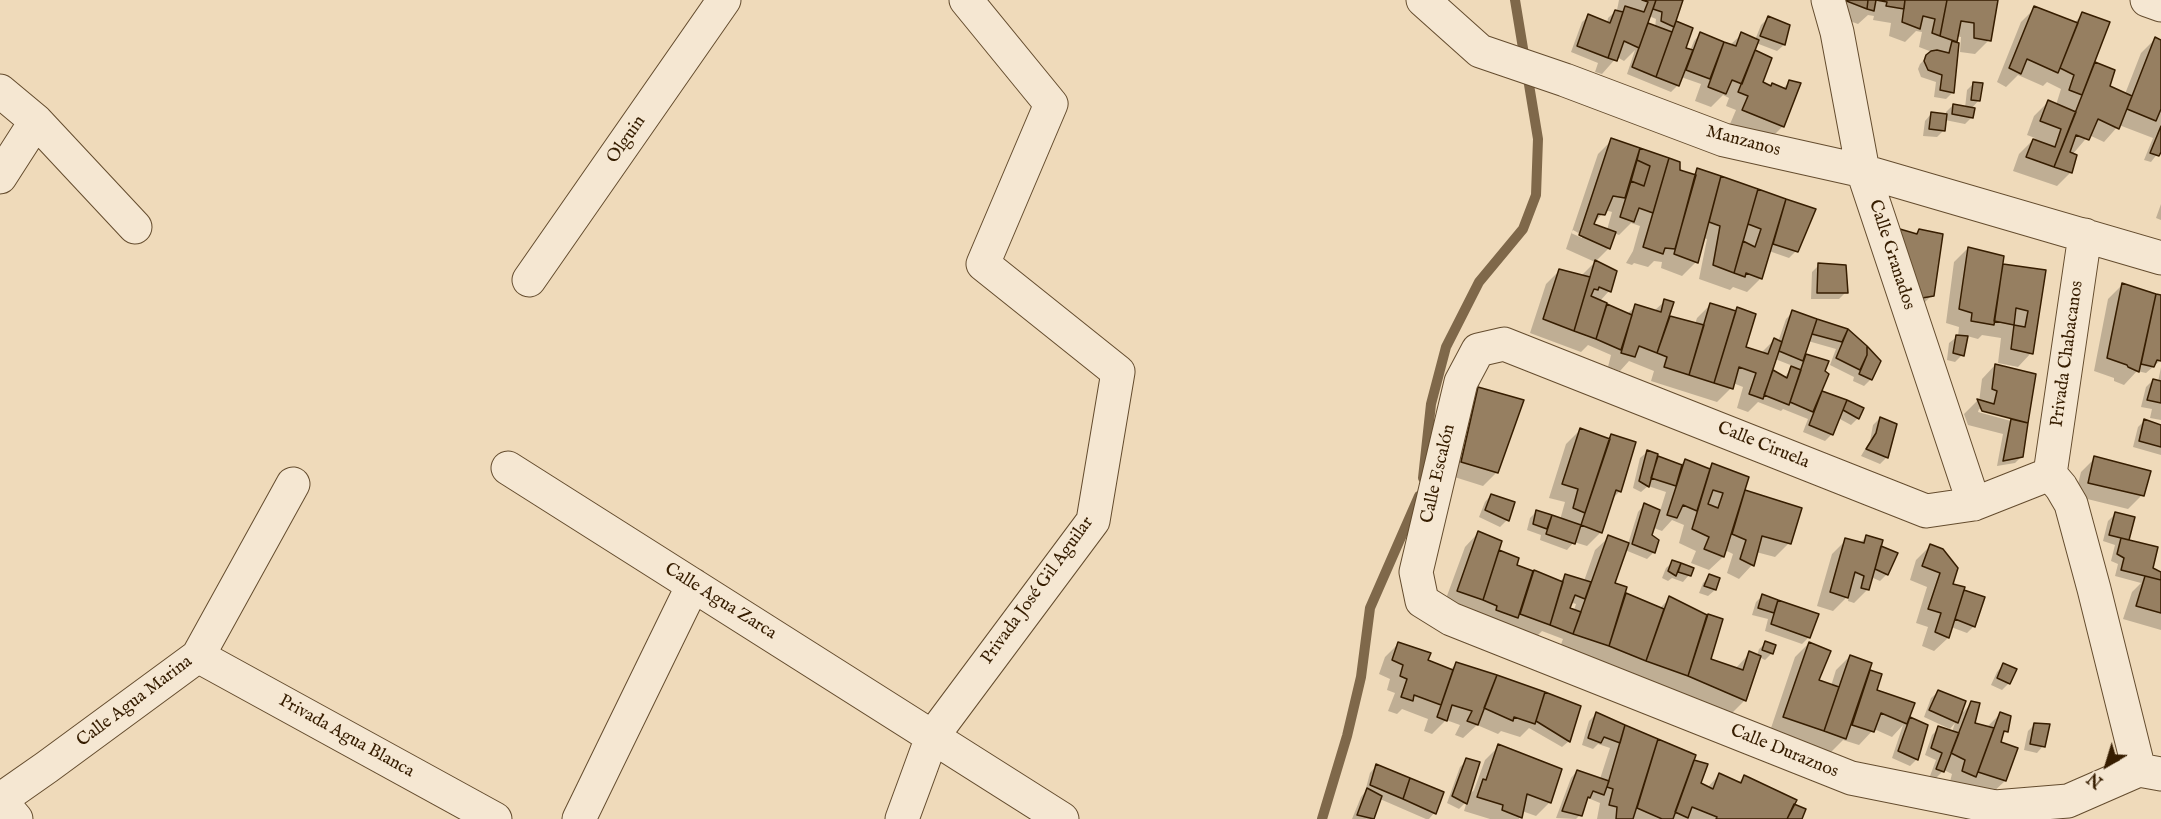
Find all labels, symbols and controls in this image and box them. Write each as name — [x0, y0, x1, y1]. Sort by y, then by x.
street label: Olguin — [603, 112, 651, 168]
street label: Manzanos — [1703, 122, 1783, 162]
street label: Calle Granados — [1863, 197, 1919, 313]
street label: Privada Chabacanos — [2047, 279, 2089, 429]
street label: Calle Ciruela — [1714, 418, 1812, 474]
street label: Calle Escalón — [1417, 422, 1461, 526]
street label: Privada José Gil Aguilar — [977, 513, 1099, 669]
street label: Calle Agua Zarca — [660, 559, 780, 645]
street label: Calle Agua Marina — [73, 652, 197, 752]
street label: Privada Agua Blanca — [275, 691, 417, 783]
street label: Calle Duraznos — [1727, 720, 1841, 784]
north arrow — [2077, 735, 2137, 795]
text: N — [2084, 767, 2108, 791]

